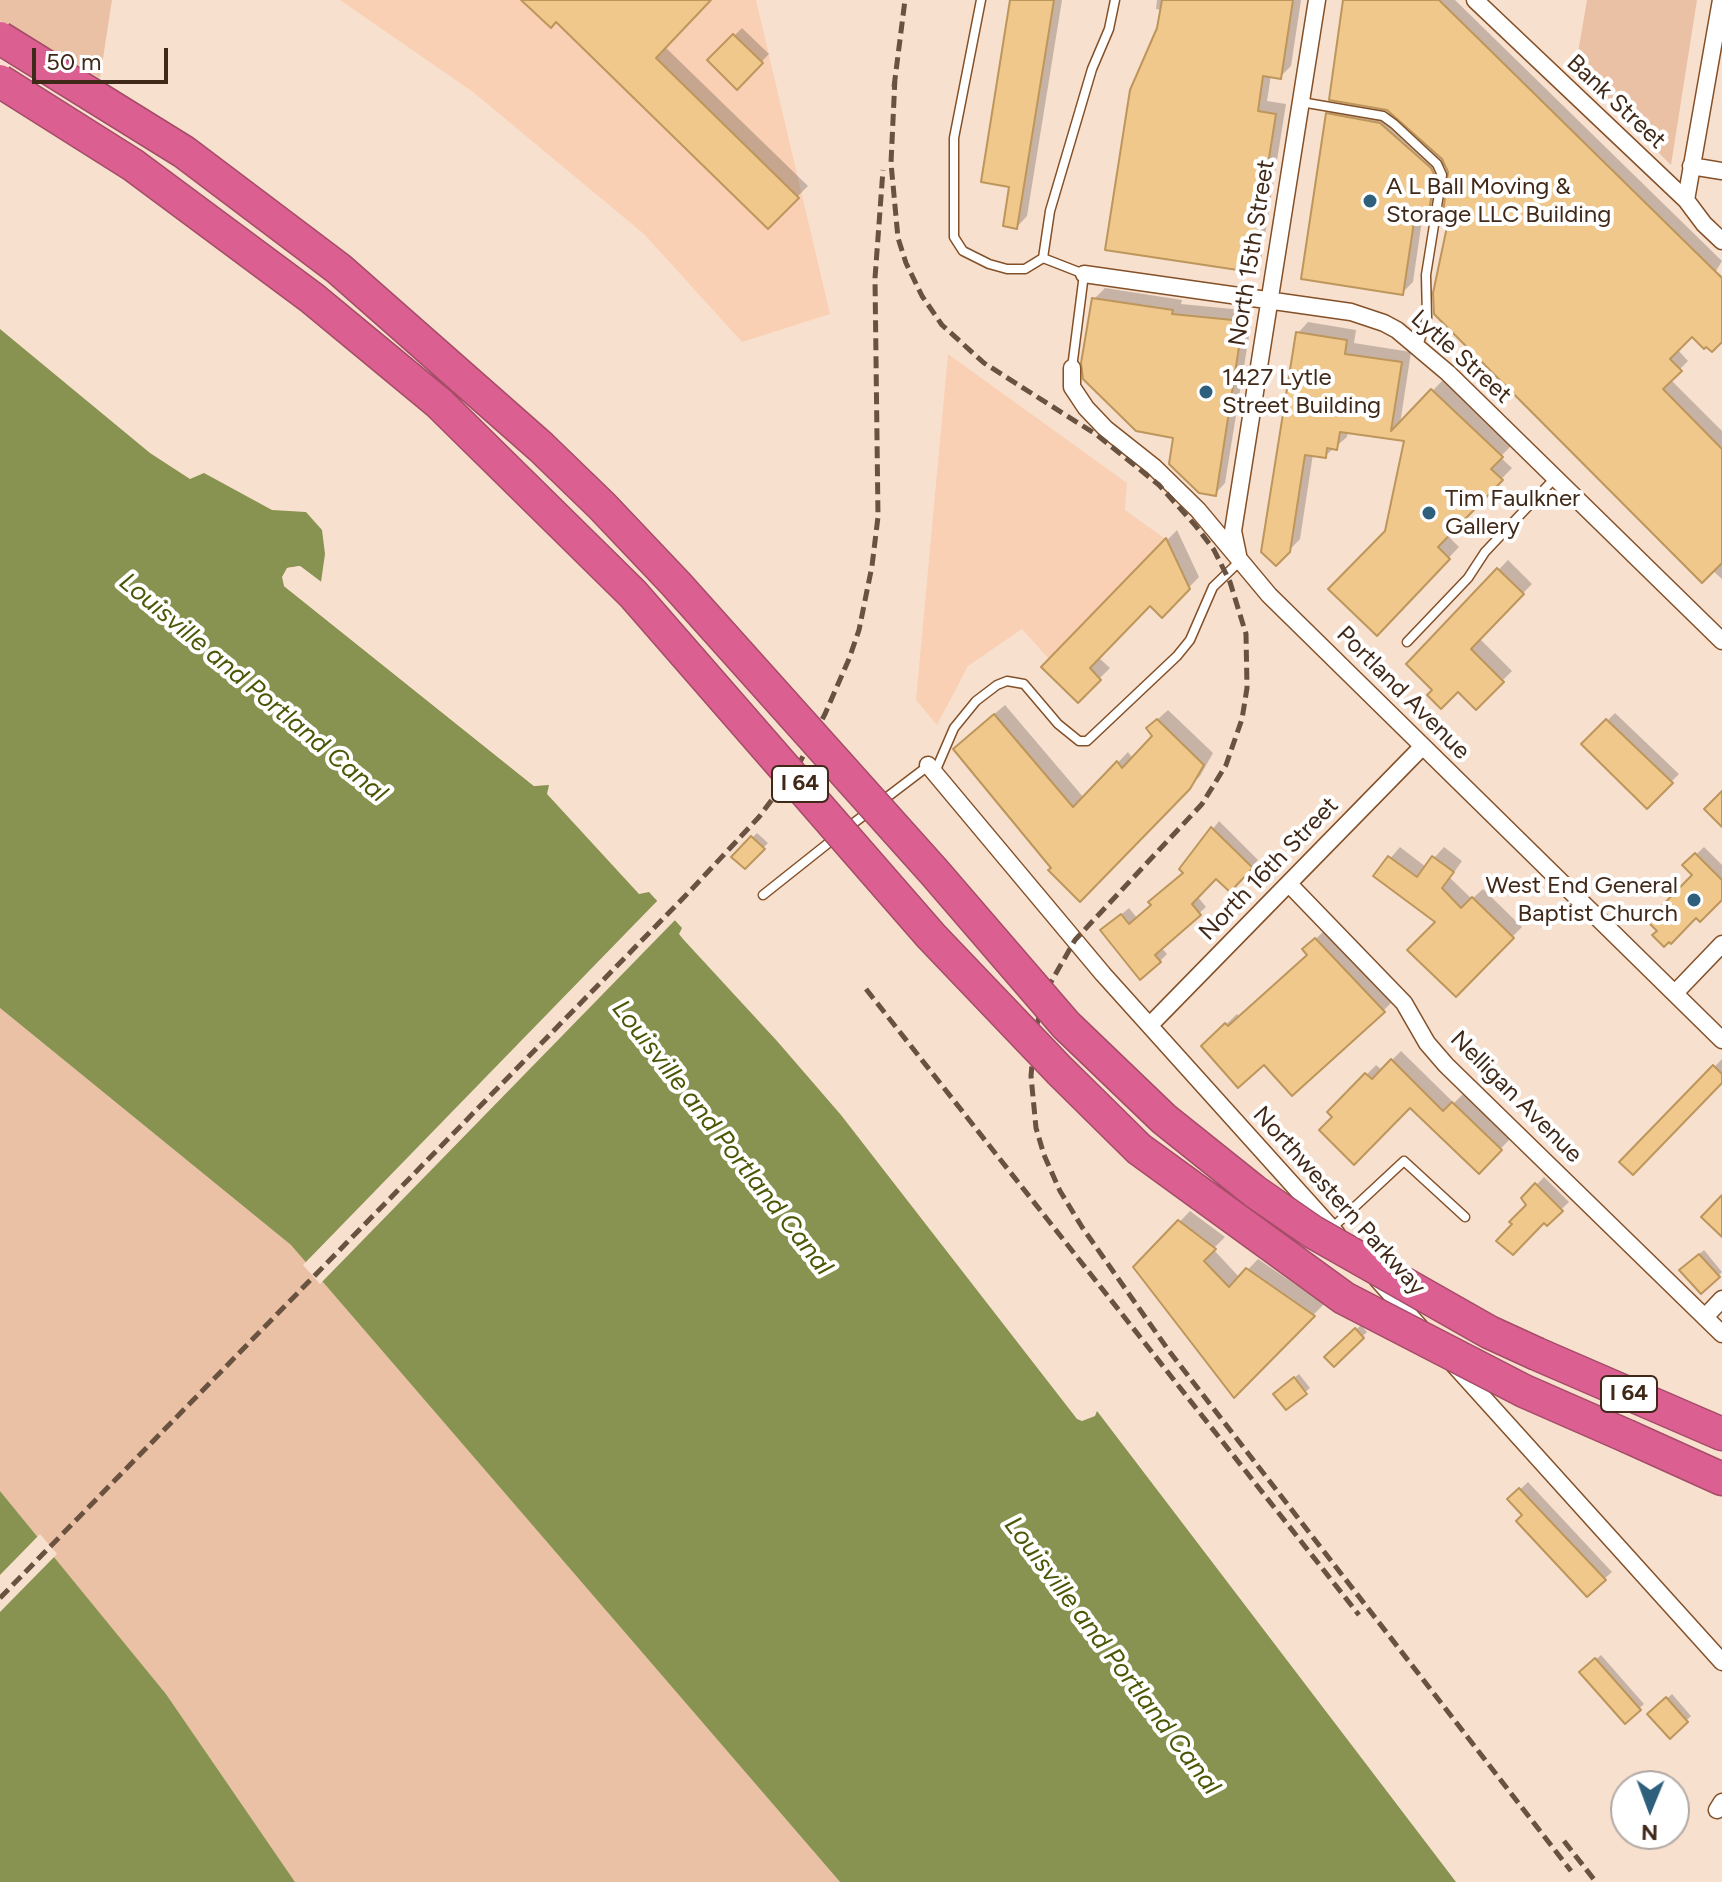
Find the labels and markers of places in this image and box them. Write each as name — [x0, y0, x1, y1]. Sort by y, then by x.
place label: A L Ball Moving & Storage LLC Building — [1386, 173, 1611, 229]
marker: A L Ball Moving & Storage LLC Building — [1361, 192, 1379, 210]
place label: 1427 Lytle Street Building — [1222, 364, 1381, 420]
marker: 1427 Lytle Street Building — [1197, 383, 1215, 401]
place label: Tim Faulkner Gallery — [1445, 485, 1580, 541]
marker: Tim Faulkner Gallery — [1420, 504, 1438, 522]
place label: West End General Baptist Church — [1486, 872, 1678, 928]
marker: West End General Baptist Church — [1685, 891, 1703, 909]

